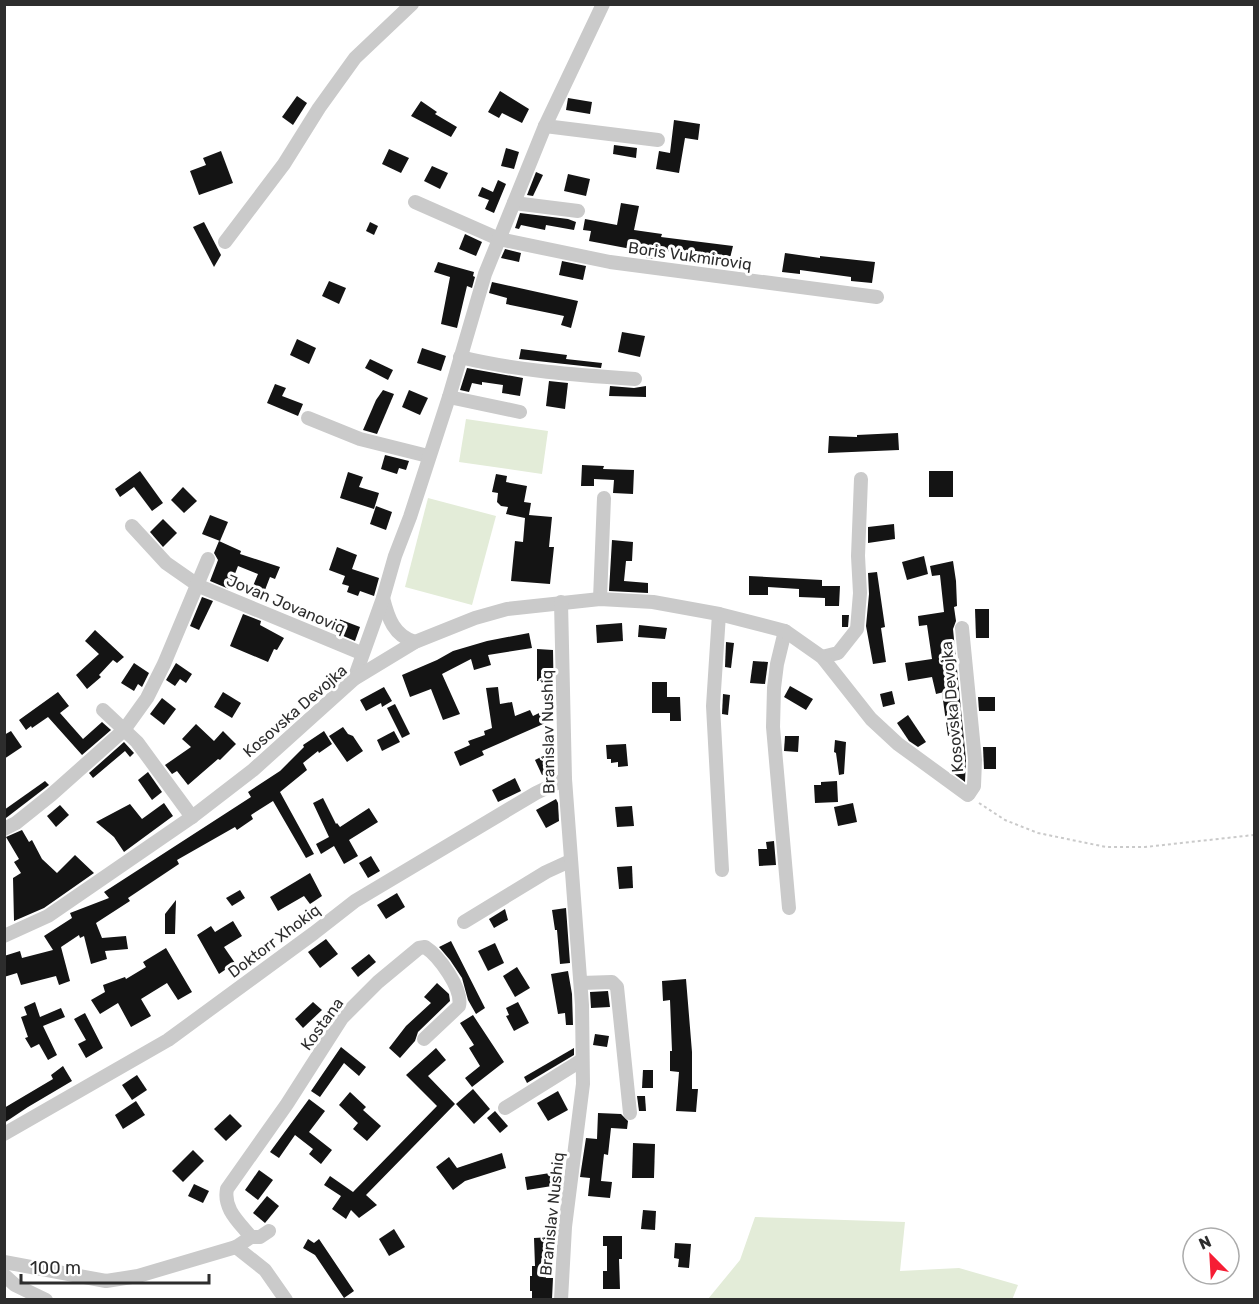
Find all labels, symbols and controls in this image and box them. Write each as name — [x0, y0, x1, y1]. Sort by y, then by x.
street label: Boris Vukmiroviq — [627, 238, 753, 274]
street label: Jovan Jovanoviq — [224, 570, 348, 638]
street label: Kosovska Devojka — [937, 641, 967, 773]
street label: Kosovska Devojka — [239, 661, 351, 761]
street label: Branislav Nushiq — [537, 670, 559, 794]
street label: Doktorr Xhokiq — [224, 900, 324, 982]
street label: Kostana — [297, 994, 347, 1054]
street label: Branislav Nushiq — [536, 1151, 568, 1277]
north arrow — [1181, 1226, 1241, 1286]
text: N — [1196, 1232, 1214, 1254]
scale bar — [21, 1247, 208, 1285]
text: 100 m — [30, 1257, 81, 1279]

